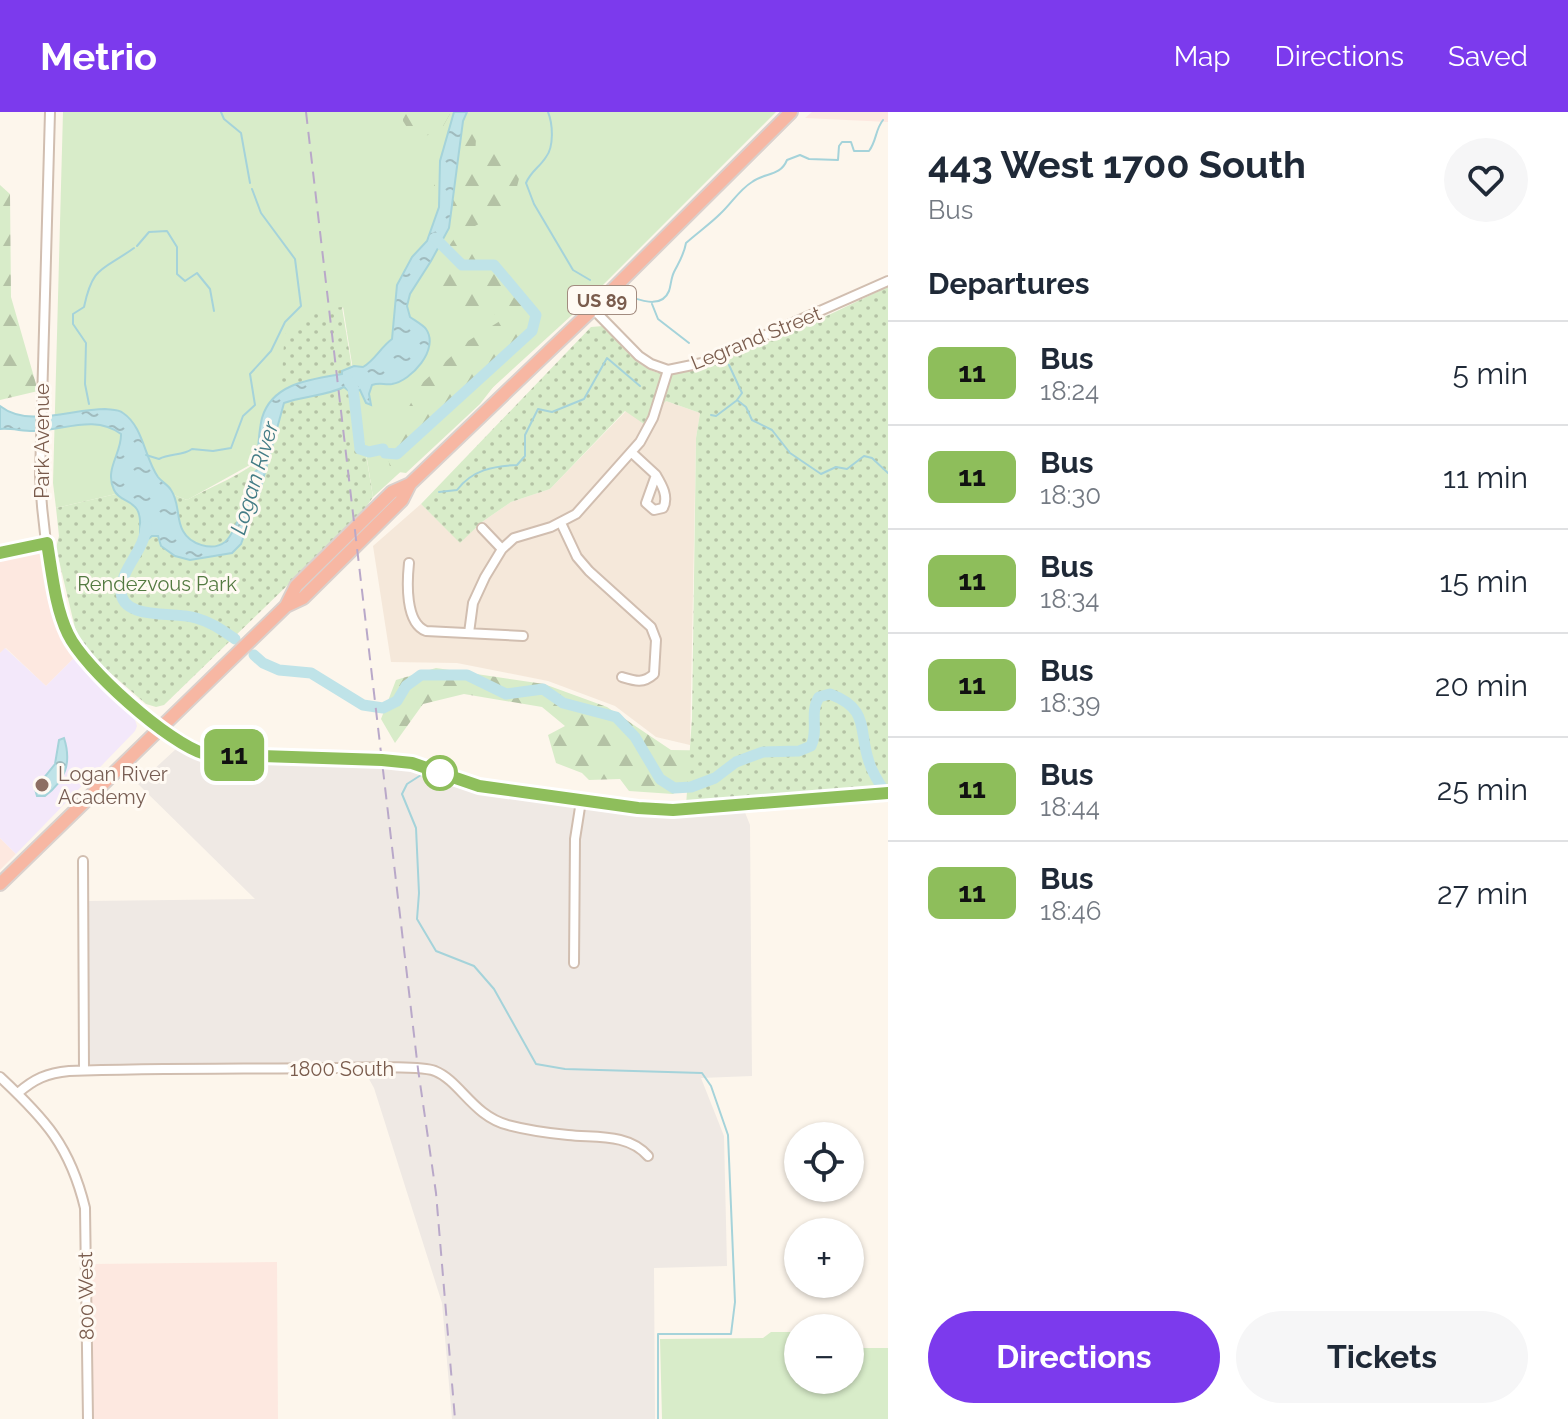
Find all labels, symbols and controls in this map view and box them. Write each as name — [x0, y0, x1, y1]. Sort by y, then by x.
text: Metrio — [40, 34, 157, 79]
text: Map — [1174, 40, 1231, 73]
text: Directions — [1275, 40, 1404, 73]
text: Saved — [1448, 40, 1528, 73]
button: heart — [1444, 138, 1528, 222]
text: 443 West 1700 South — [928, 142, 1306, 187]
text: Bus — [928, 195, 973, 225]
text: Departures — [928, 266, 1090, 301]
road number: US 89 — [568, 286, 636, 314]
street label: Legrand Street — [687, 301, 825, 375]
text: Bus — [1040, 341, 1094, 376]
text: 11 — [958, 356, 986, 389]
text: 5 min — [1452, 356, 1528, 391]
text: 18:24 — [1040, 376, 1099, 406]
street label: Park Avenue — [30, 383, 54, 499]
water label: Logan River — [225, 417, 284, 538]
text: Bus — [1040, 445, 1094, 480]
text: 11 — [958, 460, 986, 493]
text: 11 min — [1443, 460, 1528, 495]
text: 18:30 — [1040, 480, 1101, 510]
text: Bus — [1040, 549, 1094, 584]
text: 11 — [958, 564, 986, 597]
text: 15 min — [1440, 564, 1528, 599]
park label: Rendezvous Park — [77, 572, 237, 596]
text: 18:34 — [1040, 584, 1100, 614]
text: Bus — [1040, 653, 1094, 688]
text: 11 — [958, 668, 986, 701]
text: 20 min — [1435, 668, 1528, 703]
text: 18:39 — [1040, 688, 1101, 718]
line badge: 11 — [198, 729, 270, 781]
text: 11 — [220, 738, 248, 771]
unlabelled marker — [423, 756, 457, 790]
text: Bus — [1040, 757, 1094, 792]
place label: Logan River Academy — [58, 762, 168, 809]
text: 11 — [958, 772, 986, 805]
text: 25 min — [1437, 772, 1528, 807]
marker: Logan River Academy — [33, 776, 51, 794]
text: 18:44 — [1040, 792, 1100, 822]
text: Bus — [1040, 861, 1094, 896]
text: 11 — [958, 876, 986, 909]
text: 27 min — [1437, 876, 1528, 911]
text: 18:46 — [1040, 896, 1101, 926]
street label: 1800 South — [290, 1057, 394, 1081]
map controls — [784, 1122, 864, 1394]
button: locate — [784, 1122, 864, 1202]
button: + — [784, 1218, 864, 1298]
street label: 800 West — [73, 1251, 99, 1340]
button: Directions — [928, 1311, 1220, 1403]
button: Tickets — [1236, 1311, 1528, 1403]
button: − — [784, 1314, 864, 1394]

